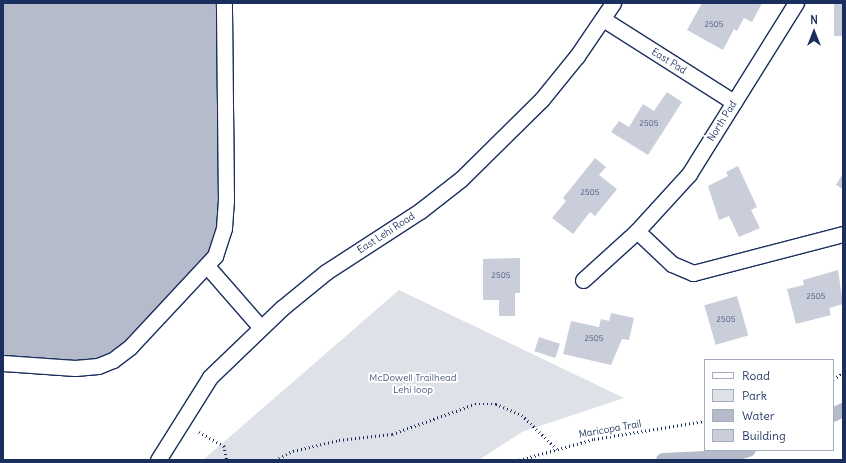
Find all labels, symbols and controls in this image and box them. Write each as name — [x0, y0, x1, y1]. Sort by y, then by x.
north arrow — [794, 12, 834, 52]
text: N — [810, 13, 818, 27]
house number: 2505 — [705, 20, 723, 30]
street label: East Pad — [649, 46, 689, 76]
street label: North Pad — [705, 99, 739, 143]
house number: 2505 — [640, 119, 658, 129]
house number: 2505 — [581, 188, 599, 198]
street label: East Lehi Road — [355, 210, 417, 256]
house number: 2505 — [492, 271, 510, 281]
house number: 2505 — [807, 292, 825, 302]
house number: 2505 — [717, 315, 735, 325]
house number: 2505 — [585, 334, 603, 344]
legend — [704, 359, 834, 451]
text: Road — [742, 368, 770, 383]
park label: McDowell Trailhead Lehi loop — [369, 371, 457, 394]
text: Park — [742, 388, 767, 403]
text: Water — [742, 408, 775, 423]
street label: Maricopa Trail — [578, 418, 642, 440]
text: Building — [742, 428, 786, 443]

